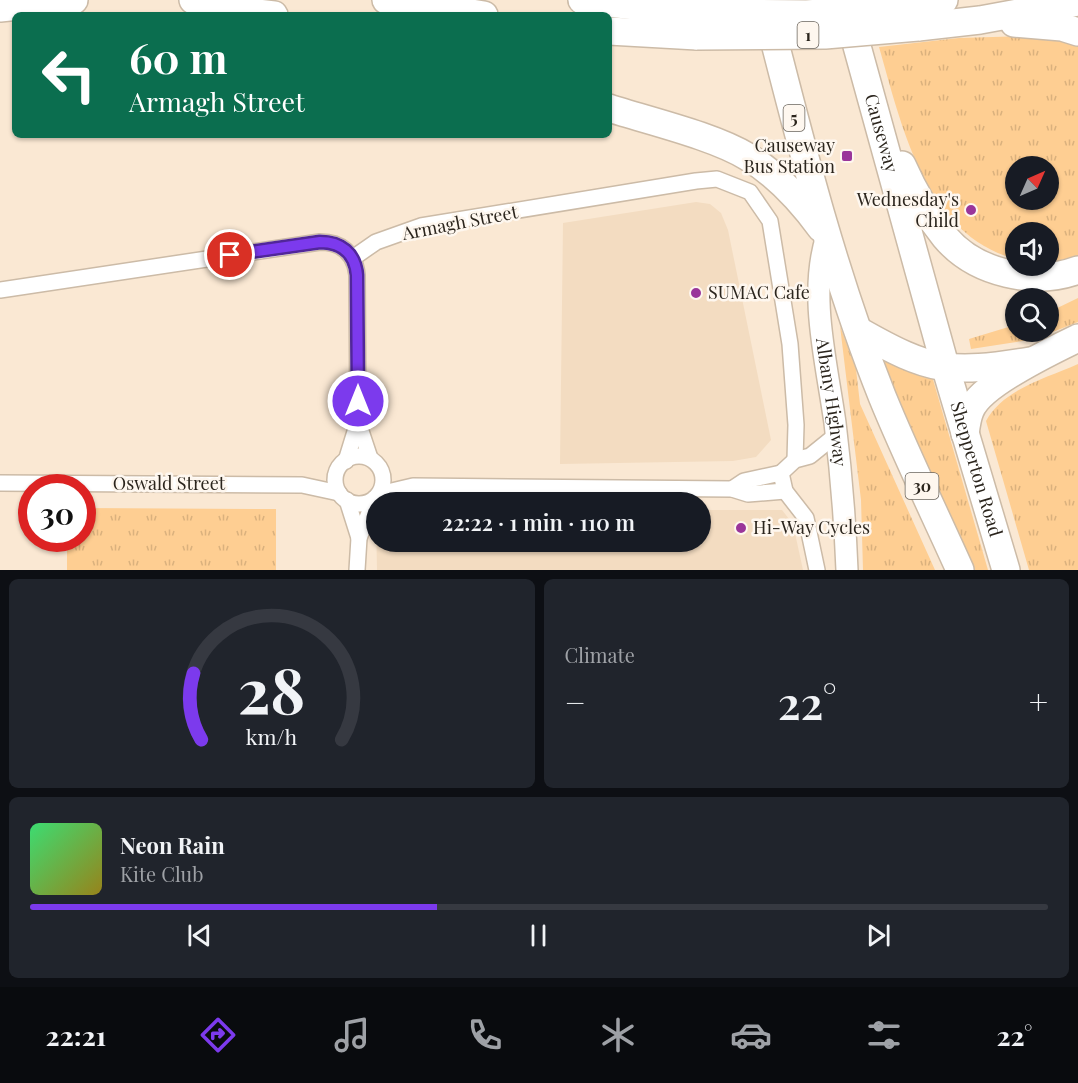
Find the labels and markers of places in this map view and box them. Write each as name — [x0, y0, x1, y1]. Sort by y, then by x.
place label: Causeway Bus Station — [743, 133, 835, 178]
marker: Causeway Bus Station — [840, 149, 854, 163]
place label: Wednesday's Child — [856, 187, 960, 232]
marker: Wednesday's Child — [964, 203, 978, 217]
pin — [204, 229, 255, 280]
place label: SUMAC Cafe — [708, 280, 810, 304]
marker: SUMAC Cafe — [689, 286, 703, 300]
place label: Hi-Way Cycles — [753, 515, 870, 539]
marker: Hi-Way Cycles — [734, 521, 748, 535]

